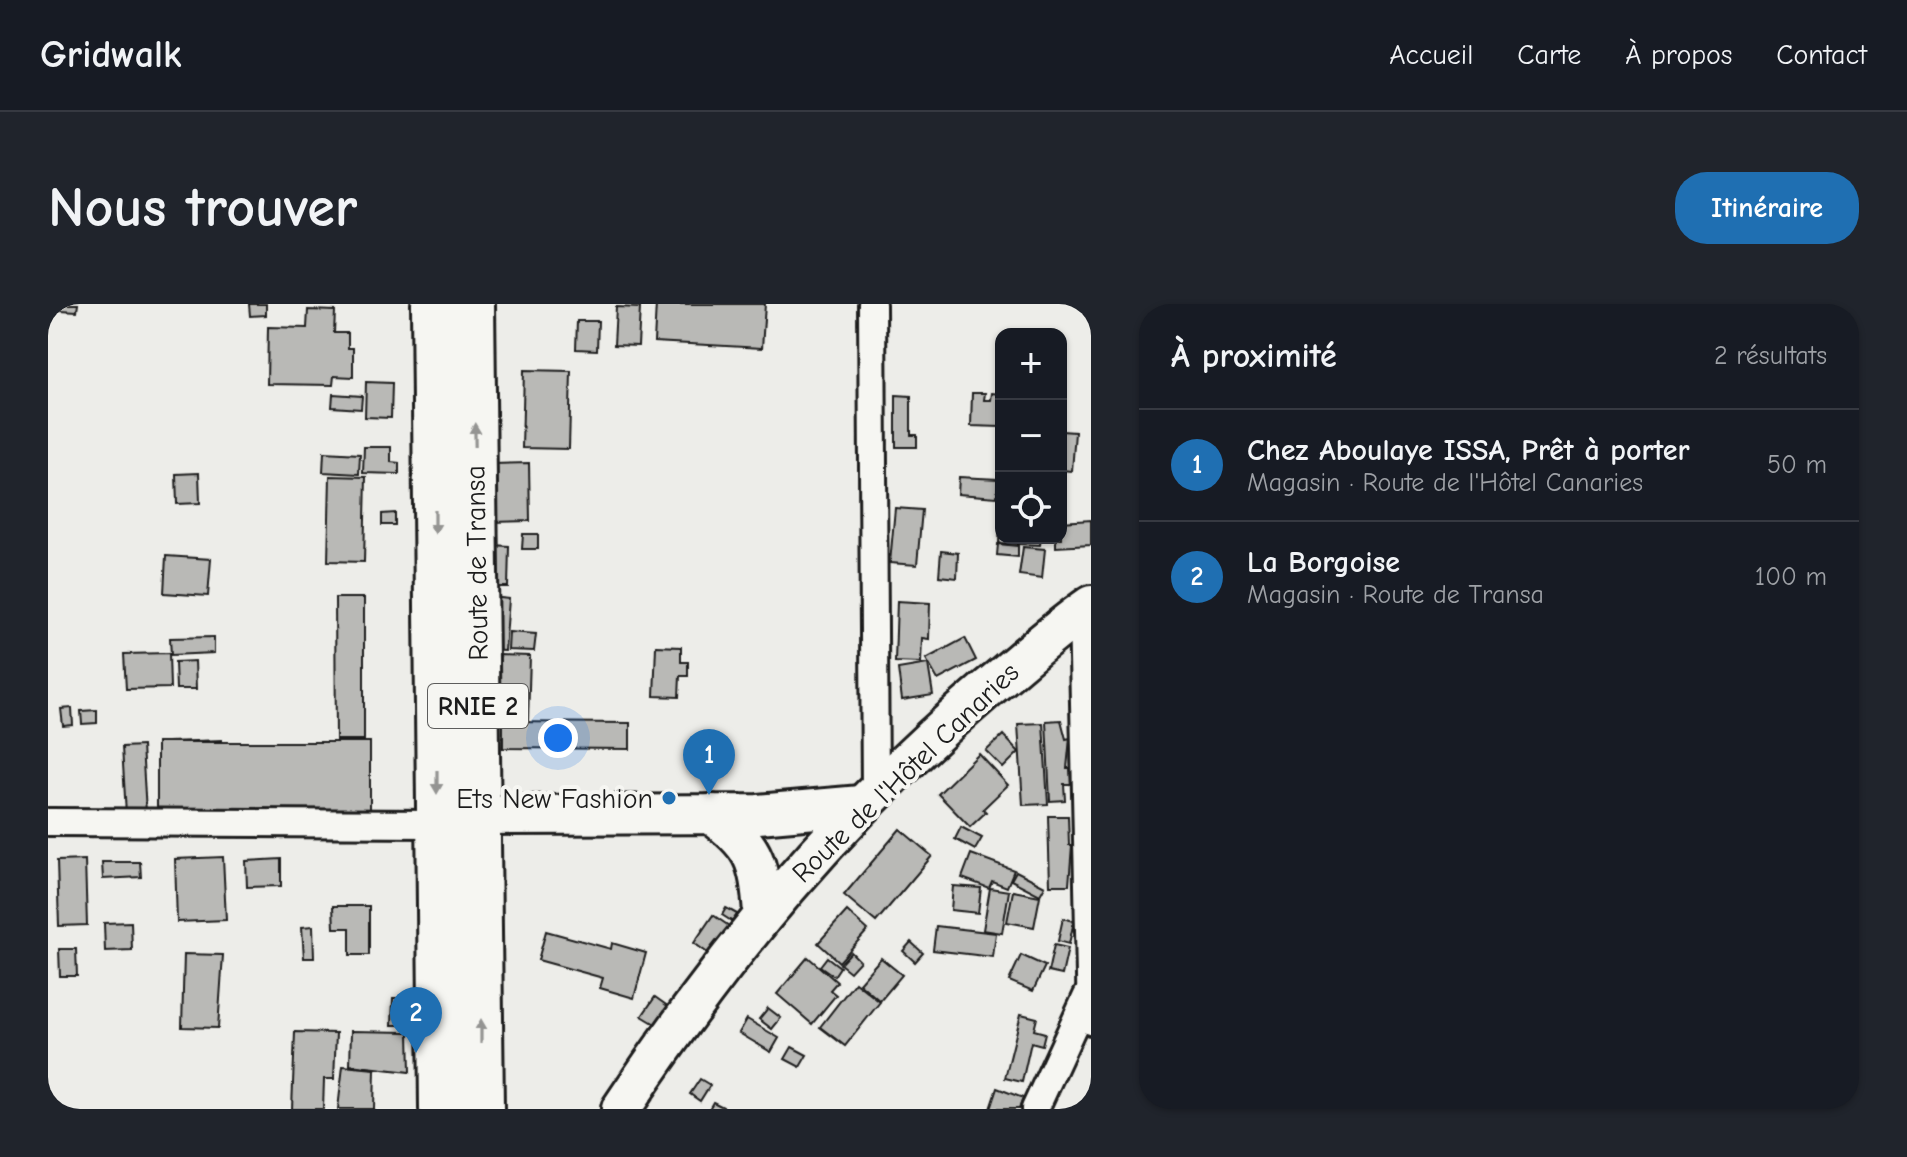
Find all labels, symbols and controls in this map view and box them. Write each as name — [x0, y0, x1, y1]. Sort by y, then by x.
text: Gridwalk — [40, 33, 182, 77]
text: Accueil — [1389, 39, 1473, 71]
text: Carte — [1517, 39, 1581, 71]
text: À propos — [1625, 39, 1732, 71]
text: Contact — [1776, 39, 1867, 71]
button: Itinéraire — [1675, 172, 1859, 244]
text: Nous trouver — [48, 176, 357, 240]
map controls — [995, 328, 1067, 544]
button: + — [995, 328, 1067, 400]
text: À proximité — [1171, 336, 1337, 376]
text: 2 résultats — [1714, 341, 1827, 371]
button: − — [995, 400, 1067, 472]
one-way arrow — [469, 422, 481, 447]
text: Chez Aboulaye ISSA, Prêt à porter — [1247, 433, 1689, 468]
text: 1 — [1192, 450, 1202, 480]
text: 50 m — [1767, 450, 1827, 480]
street label: Route de Transa — [459, 465, 495, 661]
text: Magasin · Route de l'Hôtel Canaries — [1247, 468, 1643, 498]
button: locate — [995, 472, 1067, 544]
one-way arrow — [429, 510, 441, 535]
text: La Borgoise — [1247, 545, 1400, 580]
text: 2 — [1191, 562, 1203, 592]
text: 100 m — [1755, 562, 1827, 592]
text: Magasin · Route de Transa — [1247, 580, 1544, 610]
street label: Route de l'Hôtel Canaries — [786, 656, 1025, 889]
road number: RNIE 2 — [428, 684, 528, 728]
your location — [538, 718, 578, 758]
pin: 1 — [683, 729, 735, 795]
one-way arrow — [431, 770, 443, 795]
place label: Ets New Fashion — [456, 783, 653, 815]
marker: Ets New Fashion — [660, 789, 678, 807]
pin: 2 — [390, 987, 442, 1053]
one-way arrow — [475, 1018, 487, 1043]

